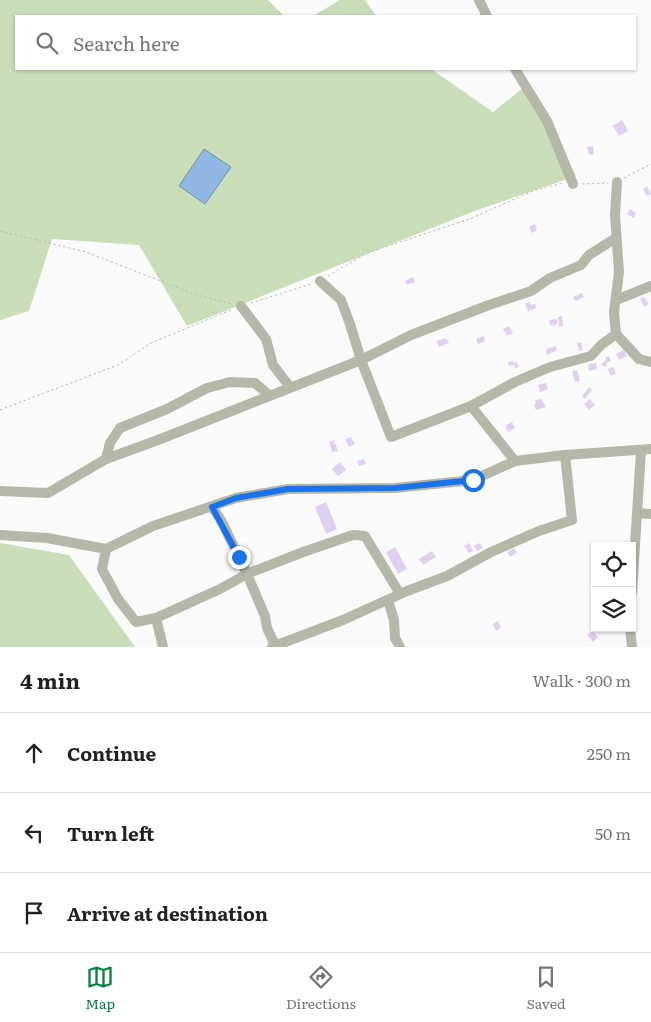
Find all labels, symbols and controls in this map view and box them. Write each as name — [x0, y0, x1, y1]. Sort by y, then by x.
search box — [15, 15, 636, 70]
icon: search — [33, 29, 61, 57]
text: Search here — [73, 29, 180, 57]
route start — [462, 469, 485, 492]
map controls — [591, 542, 636, 632]
button: locate — [591, 542, 636, 587]
route end — [228, 546, 251, 569]
button: layers — [591, 587, 636, 632]
text: 4 min — [20, 664, 80, 695]
text: Walk · 300 m — [532, 668, 631, 692]
icon: ahead — [20, 739, 48, 767]
text: Continue — [67, 739, 156, 767]
text: 250 m — [587, 741, 631, 765]
icon: left — [20, 819, 48, 847]
text: Turn left — [67, 819, 154, 847]
text: 50 m — [595, 821, 631, 845]
icon: arrive — [20, 899, 48, 927]
text: Arrive at destination — [67, 899, 268, 927]
tab: Map — [85, 963, 115, 1013]
tab: Directions — [286, 963, 356, 1013]
tab: Saved — [527, 963, 566, 1013]

